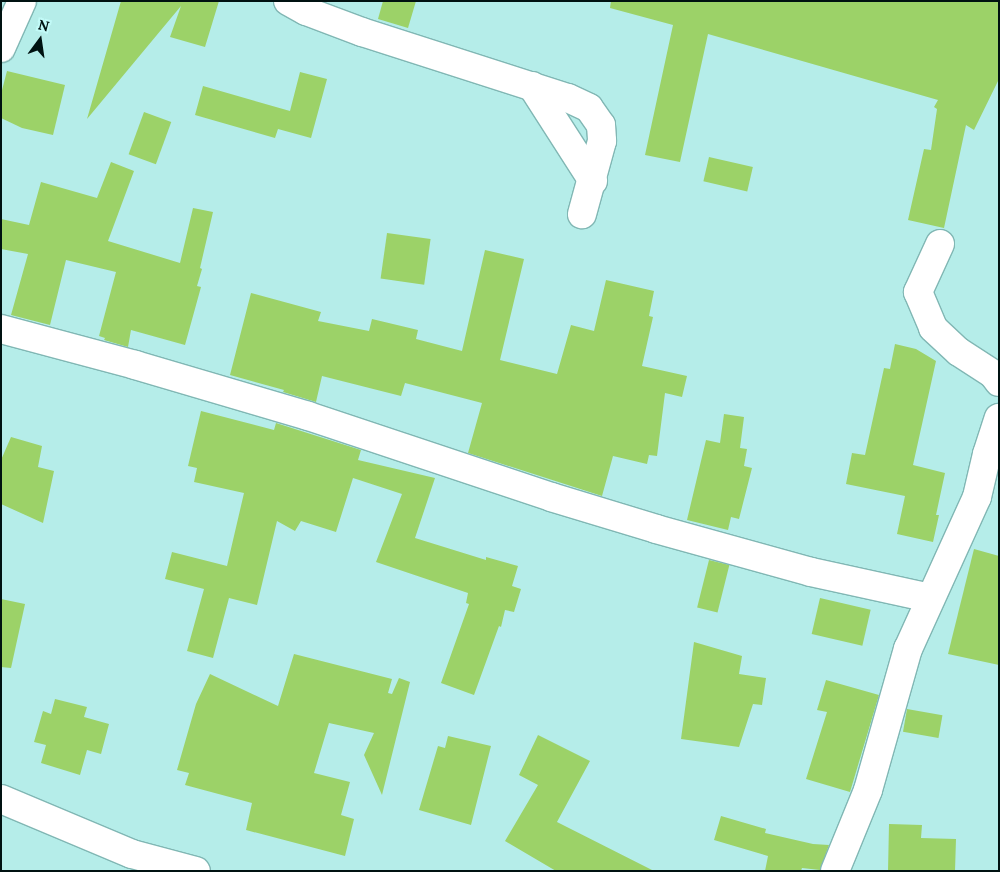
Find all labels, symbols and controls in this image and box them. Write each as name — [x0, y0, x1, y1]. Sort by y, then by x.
north arrow — [15, 15, 65, 65]
text: N — [36, 15, 51, 35]

